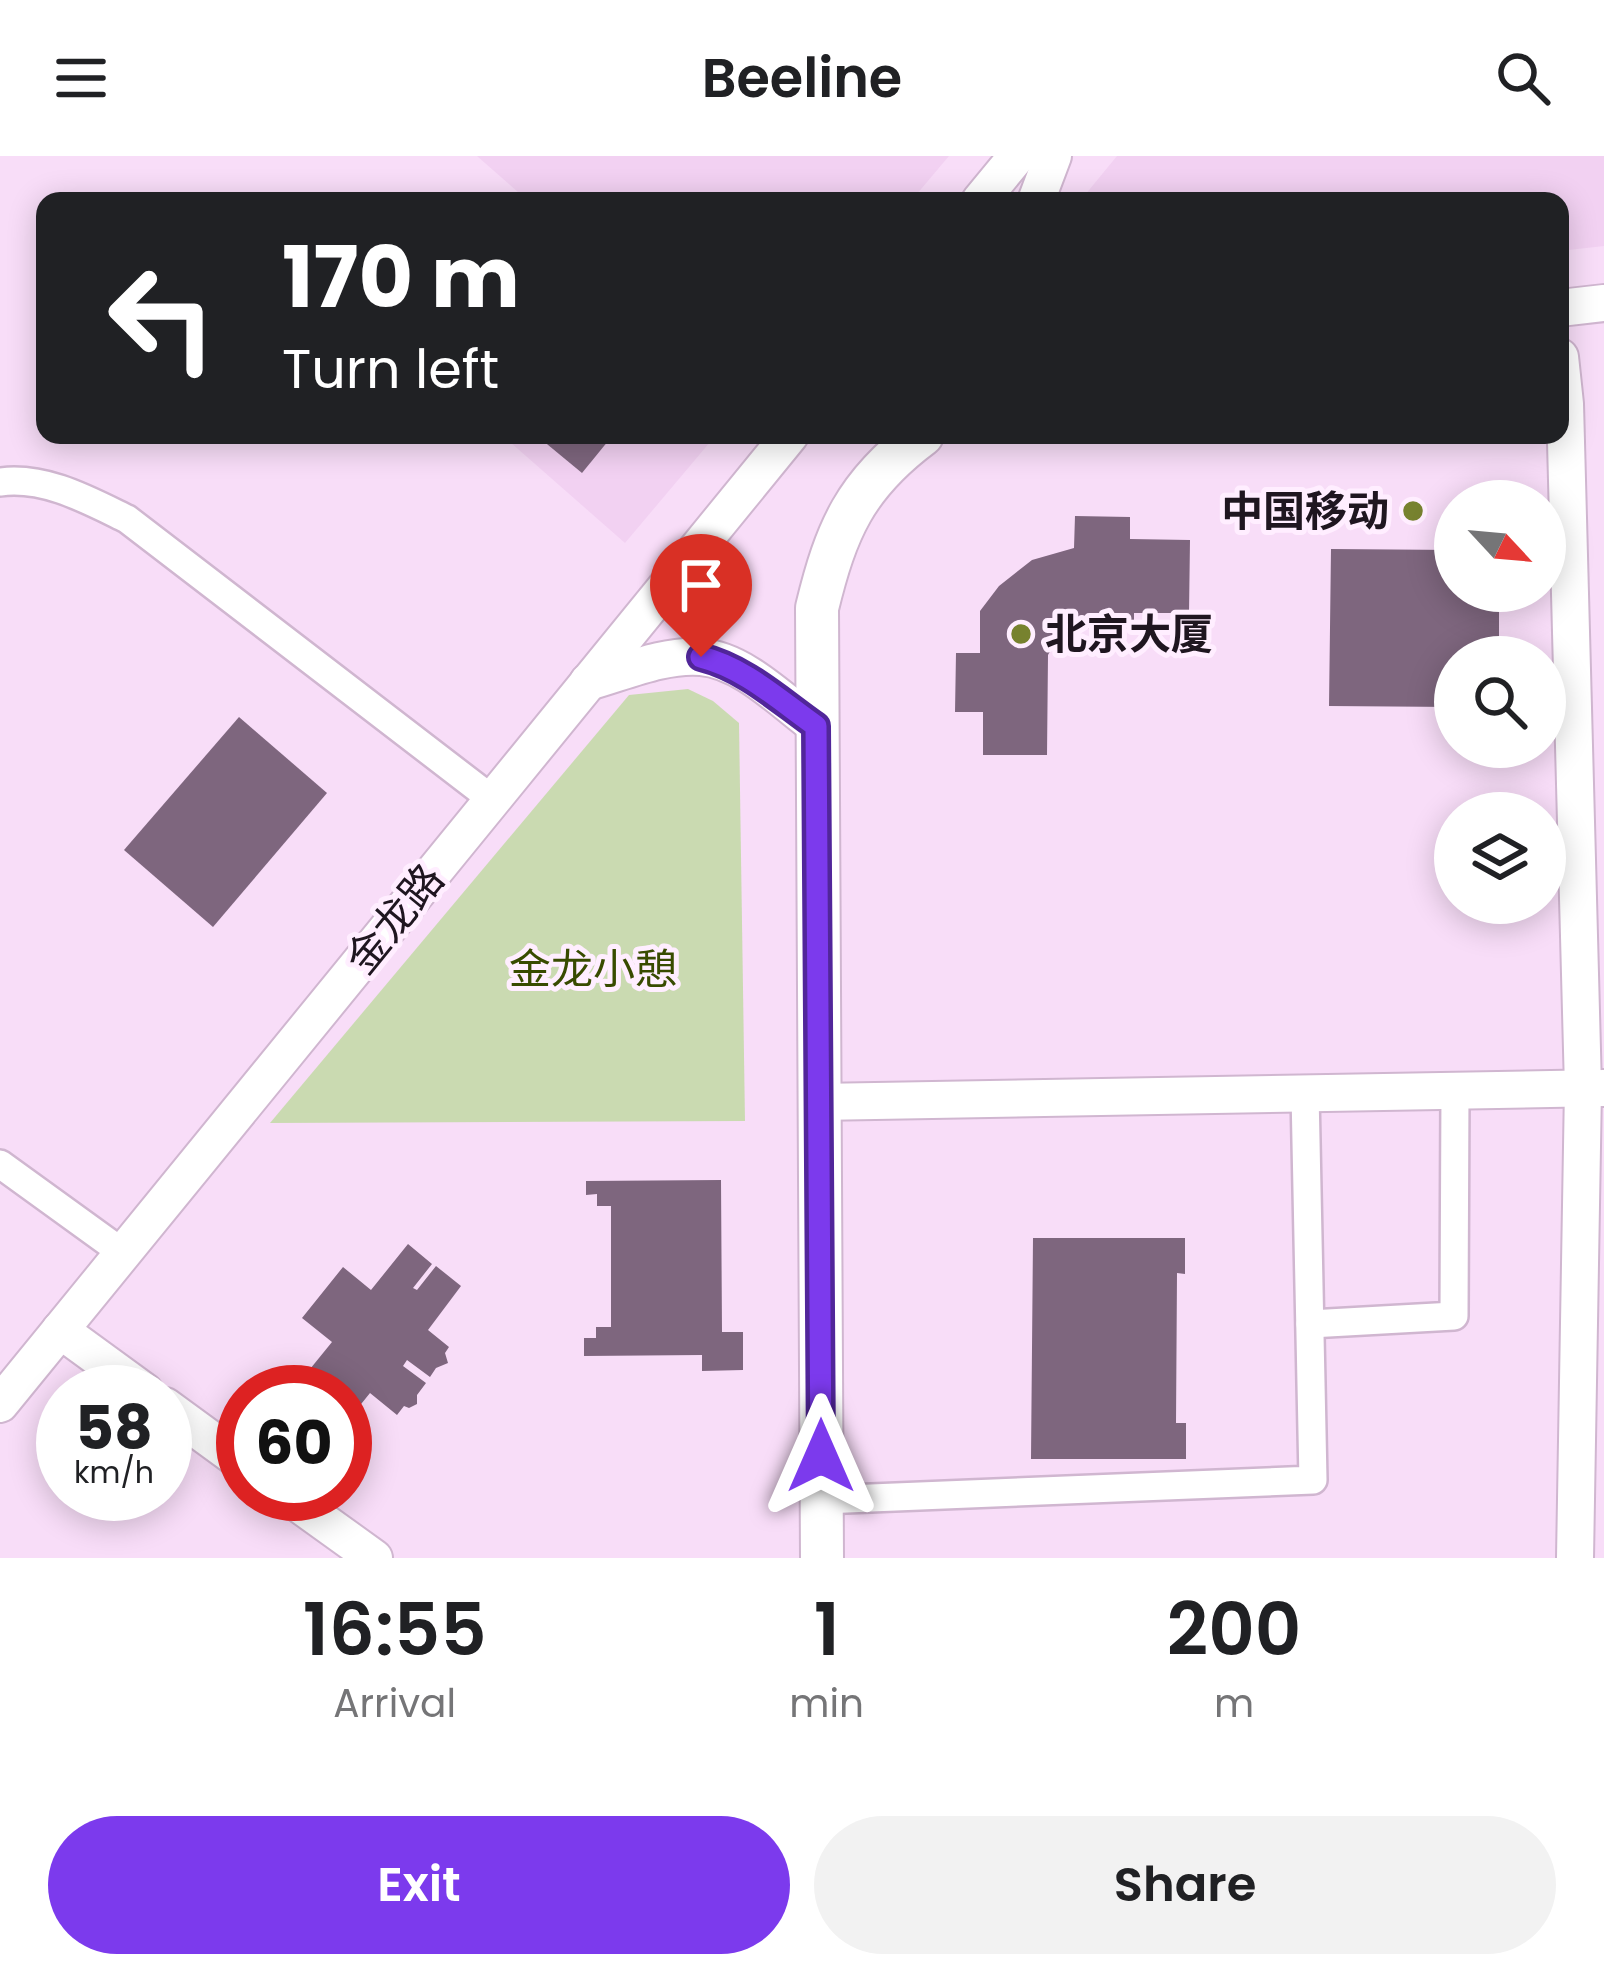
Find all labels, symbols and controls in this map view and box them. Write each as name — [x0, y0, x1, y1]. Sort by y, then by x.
text: Beeline — [702, 40, 902, 116]
icon: menu — [48, 45, 114, 111]
icon: search — [1490, 45, 1556, 111]
text: 170 m — [282, 219, 520, 336]
icon: left — [84, 240, 240, 396]
text: Turn left — [282, 331, 499, 407]
north arrow — [1434, 480, 1566, 612]
map controls — [1434, 480, 1566, 924]
place label: 中国移动 — [1221, 482, 1389, 541]
marker: 中国移动 — [1400, 498, 1426, 524]
pin — [650, 534, 752, 657]
icon: arrive — [668, 552, 734, 618]
place label: 北京大厦 — [1045, 605, 1213, 664]
marker: 北京大厦 — [1008, 621, 1034, 647]
button: search — [1434, 636, 1566, 768]
button: layers — [1434, 792, 1566, 924]
street label: 金龙路 — [332, 851, 458, 987]
park label: 金龙小憩 — [509, 940, 677, 999]
speed limit sign: 60 — [216, 1365, 372, 1521]
text: 58 — [75, 1386, 153, 1470]
position arrow — [758, 1393, 884, 1519]
text: km/h — [74, 1451, 154, 1494]
text: 16:55 — [303, 1579, 487, 1680]
text: 1 — [814, 1579, 840, 1680]
text: 200 — [1167, 1579, 1301, 1680]
text: Arrival — [333, 1676, 456, 1731]
text: min — [789, 1676, 864, 1731]
text: m — [1214, 1676, 1254, 1731]
button: Exit — [48, 1816, 790, 1954]
button: Share — [814, 1816, 1556, 1954]

